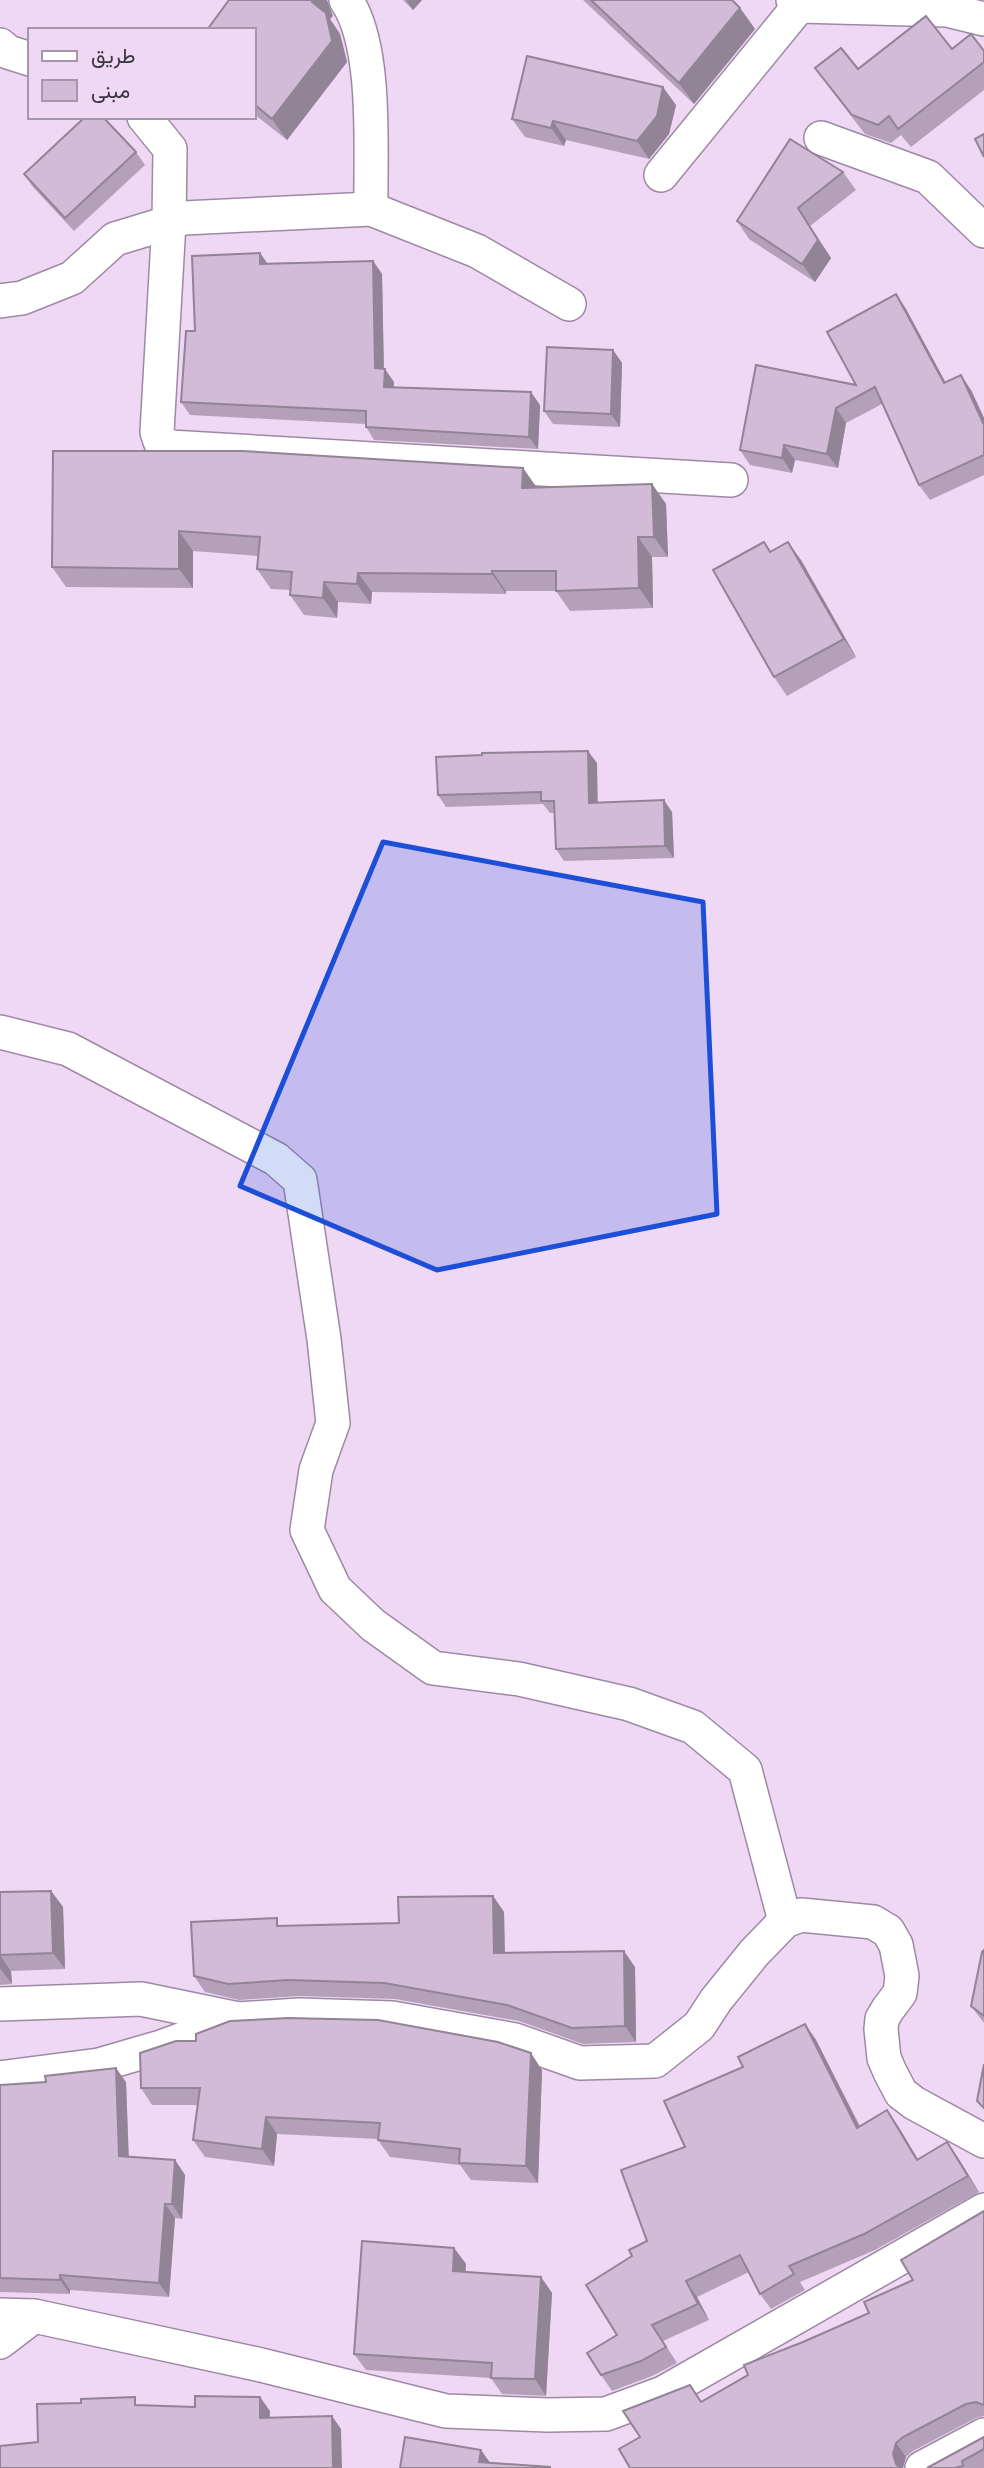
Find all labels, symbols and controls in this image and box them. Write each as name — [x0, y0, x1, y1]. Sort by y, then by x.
legend — [28, 28, 256, 119]
text: طريق — [91, 43, 136, 69]
text: مبنى — [91, 78, 130, 104]

